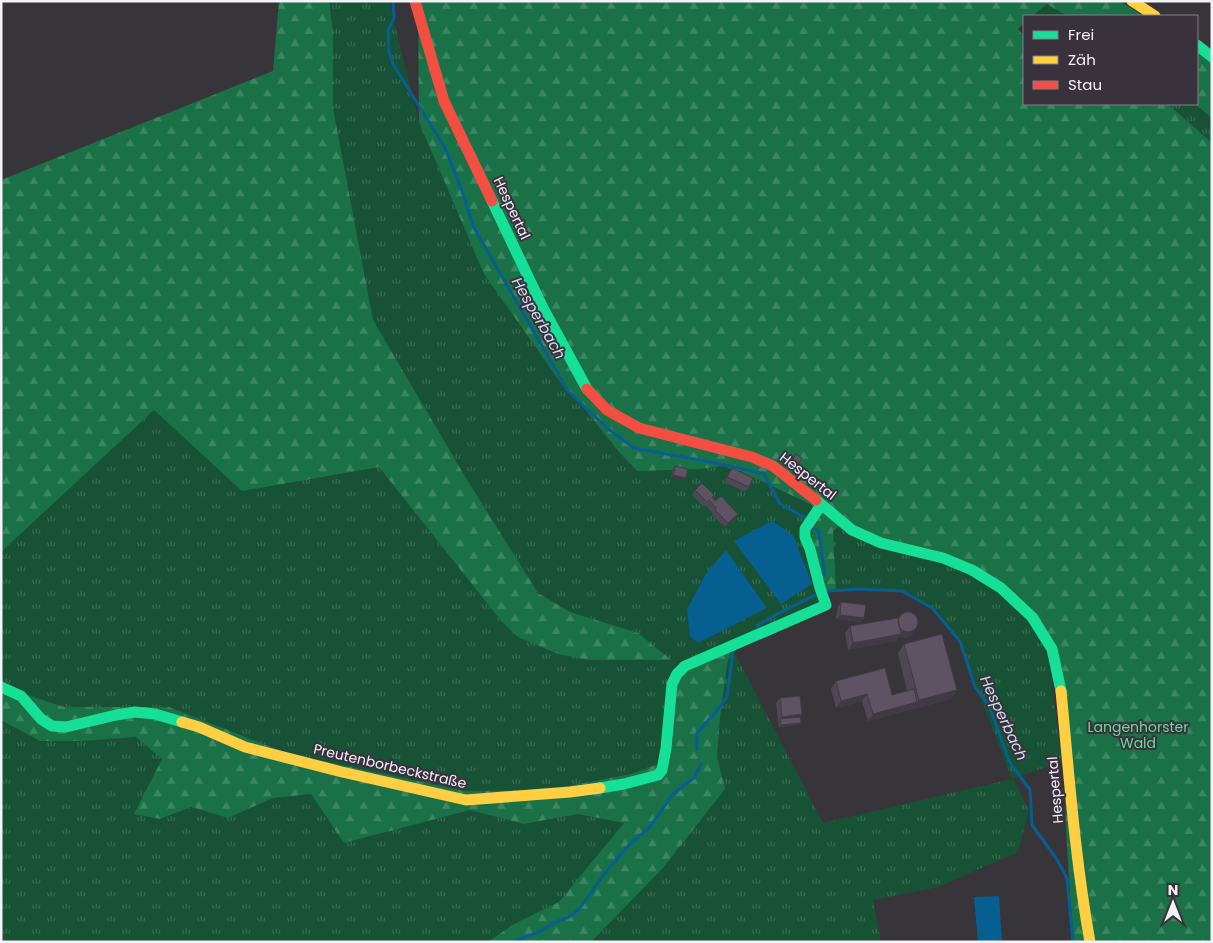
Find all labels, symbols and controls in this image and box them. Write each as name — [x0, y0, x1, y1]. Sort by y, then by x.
legend — [1023, 15, 1198, 105]
text: Frei — [1068, 24, 1094, 45]
text: Zäh — [1068, 49, 1096, 70]
text: Stau — [1068, 74, 1102, 95]
street label: Hespertal — [489, 173, 535, 243]
water label: Hesperbach — [507, 273, 571, 363]
street label: Hespertal — [775, 447, 841, 505]
water label: Hesperbach — [975, 672, 1033, 764]
park label: Langenhorster Wald — [1087, 717, 1189, 753]
street label: Preutenborbeckstraße — [311, 739, 469, 793]
street label: Hespertal — [1042, 756, 1068, 824]
north arrow — [1148, 878, 1198, 928]
text: N — [1168, 880, 1178, 900]

